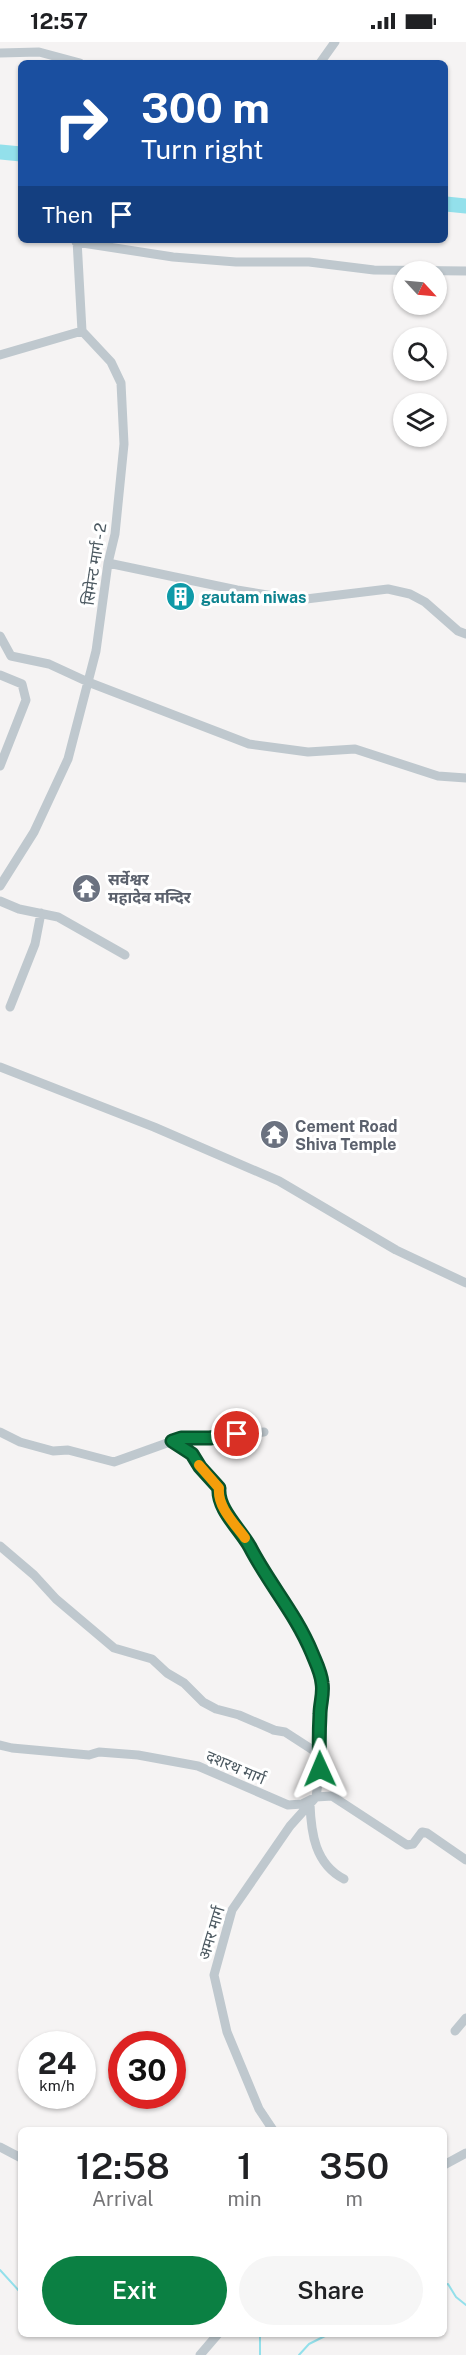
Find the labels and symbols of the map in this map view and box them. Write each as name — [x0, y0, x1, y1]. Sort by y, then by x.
north arrow — [393, 261, 447, 315]
street label: सिमेन्ट मार्ग - 2 — [79, 522, 110, 607]
building icon: gautam niwas — [164, 581, 196, 613]
place label: gautam niwas — [201, 588, 307, 607]
place label: सर्वेश्वर महादेव मन्दिर — [108, 870, 192, 907]
temple icon: सर्वेश्वर महादेव मन्दिर — [71, 872, 103, 904]
place label: Cement Road Shiva Temple — [295, 1117, 398, 1154]
temple icon: Cement Road Shiva Temple — [258, 1119, 290, 1151]
pin — [211, 1408, 262, 1459]
position arrow — [288, 1737, 352, 1801]
street label: दशरथ मार्ग — [203, 1746, 269, 1789]
street label: अमर मार्ग — [194, 1903, 229, 1962]
speed limit sign: 30 — [108, 2031, 186, 2109]

